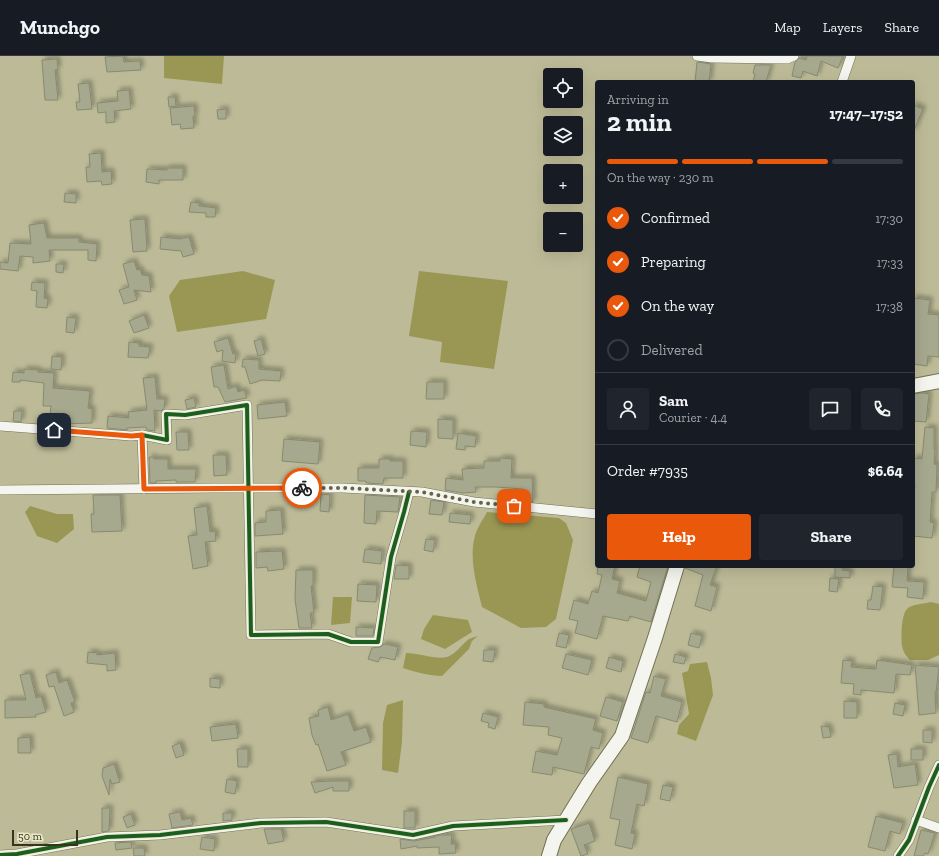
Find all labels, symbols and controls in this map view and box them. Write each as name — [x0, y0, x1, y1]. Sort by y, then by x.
text: Munchgo — [20, 16, 100, 39]
text: Map — [774, 19, 801, 36]
text: Layers — [823, 19, 862, 36]
text: Share — [884, 19, 919, 36]
map controls — [543, 68, 583, 252]
button: locate — [543, 68, 583, 108]
text: Arriving in — [607, 92, 669, 107]
text: 17:47–17:52 — [829, 105, 903, 123]
text: 2 min — [607, 106, 672, 138]
button: layers — [543, 116, 583, 156]
button: + — [543, 164, 583, 204]
text: On the way · 230 m — [607, 170, 714, 185]
icon: check — [607, 207, 629, 229]
text: Confirmed — [641, 209, 710, 227]
text: 17:30 — [875, 211, 903, 226]
button: − — [543, 212, 583, 252]
icon: check — [607, 251, 629, 273]
text: Preparing — [641, 253, 706, 271]
text: 17:33 — [876, 255, 903, 270]
icon: check — [607, 295, 629, 317]
text: On the way — [641, 297, 714, 315]
text: 17:38 — [876, 299, 903, 314]
text: Delivered — [641, 341, 703, 359]
button: person — [607, 388, 649, 430]
button: chat — [809, 388, 851, 430]
button: phone — [861, 388, 903, 430]
text: Sam — [659, 392, 688, 410]
text: Courier · 4.4 — [659, 410, 727, 425]
pin — [37, 413, 71, 447]
icon: home — [43, 419, 65, 441]
text: Order #7935 — [607, 462, 688, 480]
text: $6.64 — [868, 462, 903, 480]
courier — [282, 468, 322, 508]
icon: bike — [291, 477, 313, 499]
pin — [497, 489, 531, 523]
icon: bag — [503, 495, 525, 517]
button: Help — [607, 514, 751, 560]
button: Share — [759, 514, 903, 560]
scale bar — [12, 828, 78, 847]
text: 50 m — [18, 830, 42, 843]

